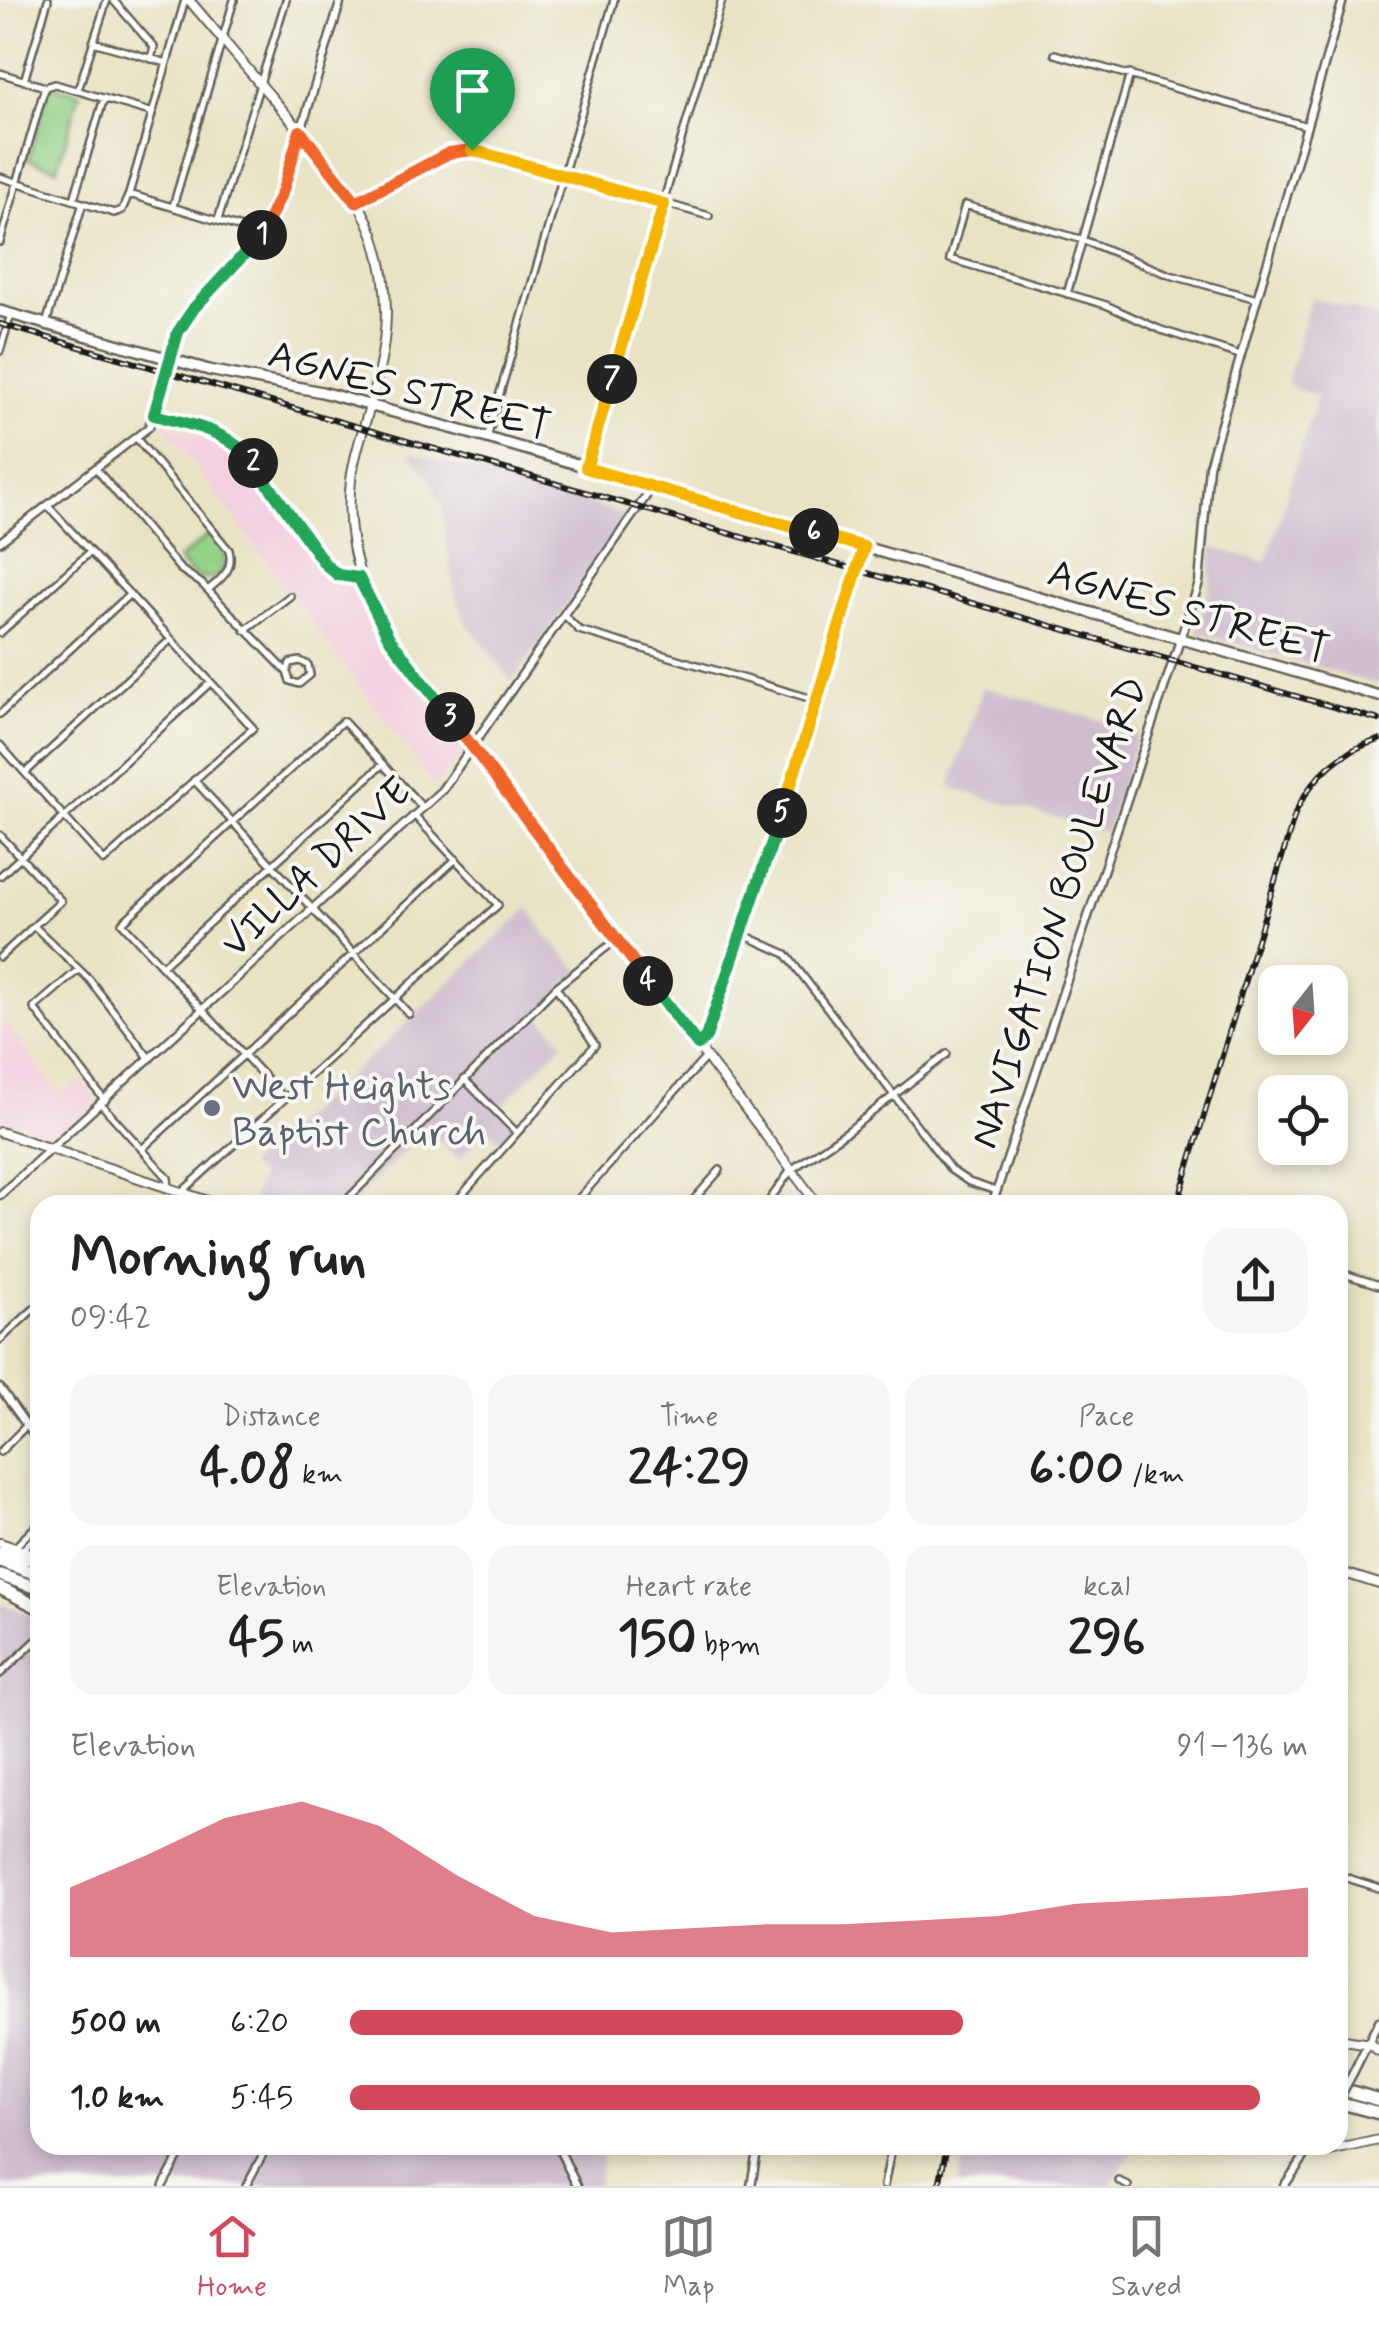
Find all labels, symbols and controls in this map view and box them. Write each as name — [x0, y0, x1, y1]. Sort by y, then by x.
pin — [430, 48, 515, 151]
icon: arrive — [445, 63, 500, 118]
pin: 1 — [237, 210, 287, 260]
text: 1 — [256, 216, 268, 253]
street label: AGNES STREET — [262, 329, 556, 455]
pin: 7 — [587, 354, 637, 404]
text: 7 — [604, 360, 621, 397]
pin: 2 — [228, 438, 278, 488]
text: 2 — [246, 444, 260, 481]
pin: 6 — [789, 508, 839, 558]
text: 6 — [807, 514, 821, 551]
street label: AGNES STREET — [1041, 548, 1335, 678]
street label: NAVIGATION BOULEVARD — [959, 671, 1161, 1155]
pin: 3 — [425, 692, 475, 742]
text: 3 — [444, 698, 456, 735]
street label: VILLA DRIVE — [211, 766, 424, 970]
pin: 5 — [757, 788, 807, 838]
text: 5 — [774, 794, 790, 831]
pin: 4 — [623, 956, 673, 1006]
text: 4 — [640, 962, 656, 999]
north arrow — [1258, 965, 1348, 1055]
map controls — [1258, 965, 1348, 1165]
place label: West Heights Baptist Church — [232, 1062, 486, 1160]
button: locate — [1258, 1075, 1348, 1165]
marker: West Heights Baptist Church — [201, 1097, 223, 1119]
text: Morning run — [70, 1223, 367, 1295]
button: share — [1203, 1228, 1308, 1333]
text: 09:42 — [70, 1297, 151, 1339]
text: Distance — [222, 1399, 321, 1436]
text: Time — [660, 1399, 718, 1436]
text: Pace — [1079, 1399, 1135, 1436]
text: 4.08 — [200, 1436, 295, 1502]
text: 24:29 — [628, 1436, 750, 1502]
text: 6:00 — [1029, 1436, 1124, 1502]
text: km — [295, 1457, 343, 1494]
text: /km — [1124, 1457, 1185, 1494]
text: Elevation — [216, 1569, 326, 1606]
text: Heart rate — [626, 1569, 752, 1606]
text: kcal — [1083, 1569, 1130, 1606]
text: 45 — [229, 1606, 284, 1672]
text: 150 — [617, 1606, 697, 1672]
text: 296 — [1068, 1606, 1146, 1672]
text: m — [284, 1627, 314, 1664]
text: bpm — [697, 1627, 761, 1664]
text: Elevation — [70, 1725, 196, 1767]
text: 91–136 m — [1177, 1725, 1308, 1767]
text: 500 m — [70, 2002, 161, 2044]
text: 6:20 — [230, 2002, 289, 2044]
text: 1.0 km — [70, 2077, 164, 2119]
text: 5:45 — [230, 2077, 293, 2119]
tab: Home — [197, 2209, 267, 2306]
tab: Map — [661, 2209, 716, 2306]
tab: Saved — [1111, 2209, 1182, 2306]

